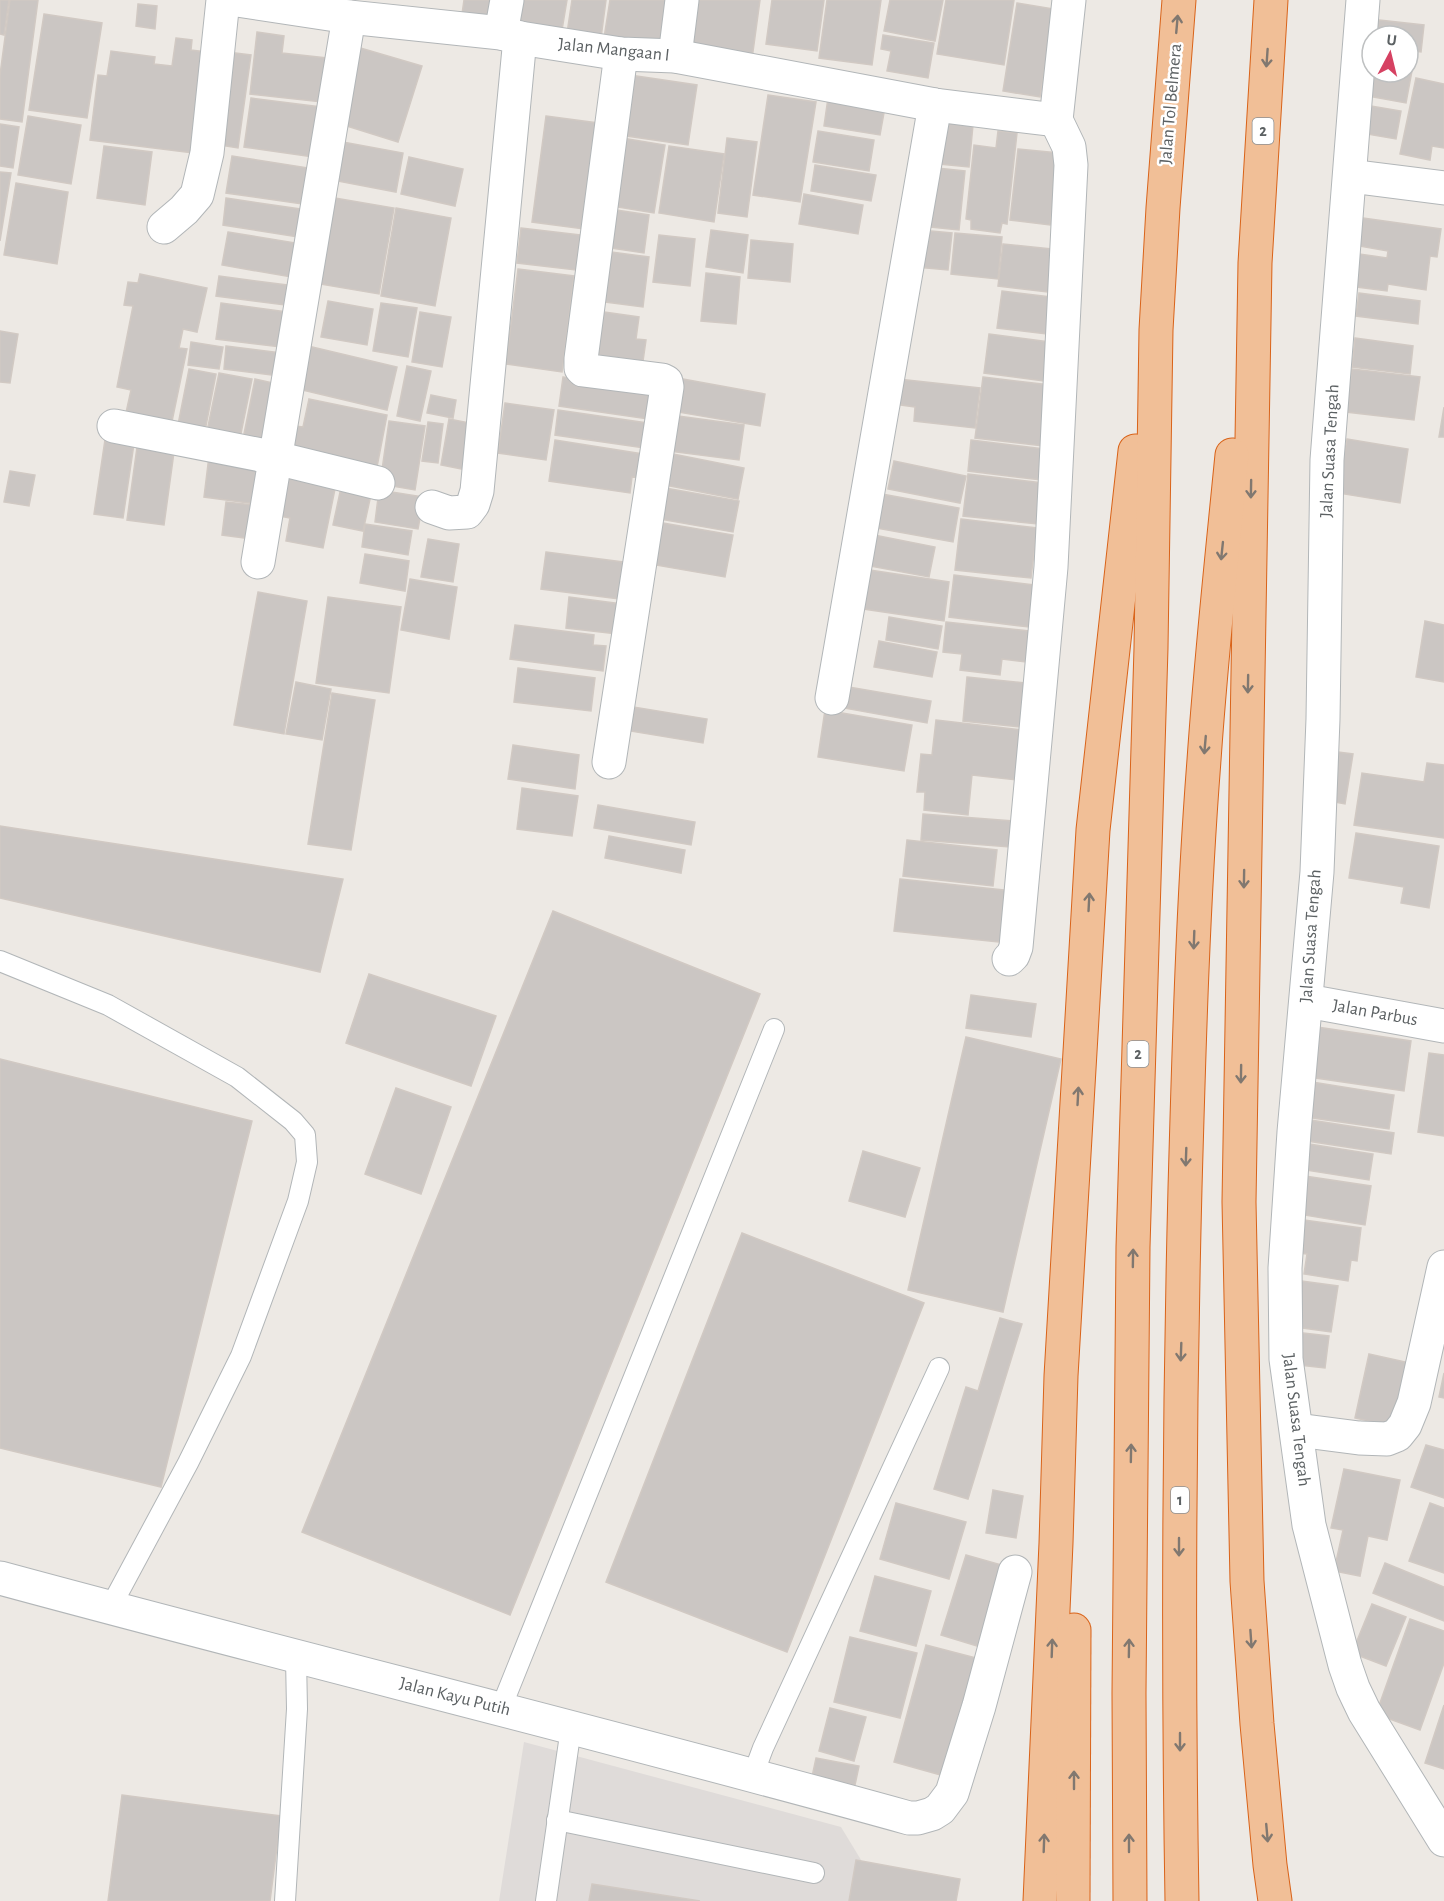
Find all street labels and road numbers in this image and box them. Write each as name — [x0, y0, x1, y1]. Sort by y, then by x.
street label: Jalan Mangaan I — [557, 35, 671, 65]
street label: Jalan Tol Belmera — [1157, 43, 1185, 165]
road number: 2 — [1252, 118, 1274, 144]
street label: Jalan Suasa Tengah — [1318, 384, 1342, 518]
street label: Jalan Suasa Tengah — [1297, 869, 1325, 1003]
street label: Jalan Parbus — [1331, 997, 1419, 1029]
road number: 2 — [1128, 1041, 1148, 1067]
street label: Jalan Suasa Tengah — [1279, 1353, 1313, 1487]
road number: 1 — [1171, 1487, 1189, 1513]
street label: Jalan Kayu Putih — [398, 1675, 512, 1719]

